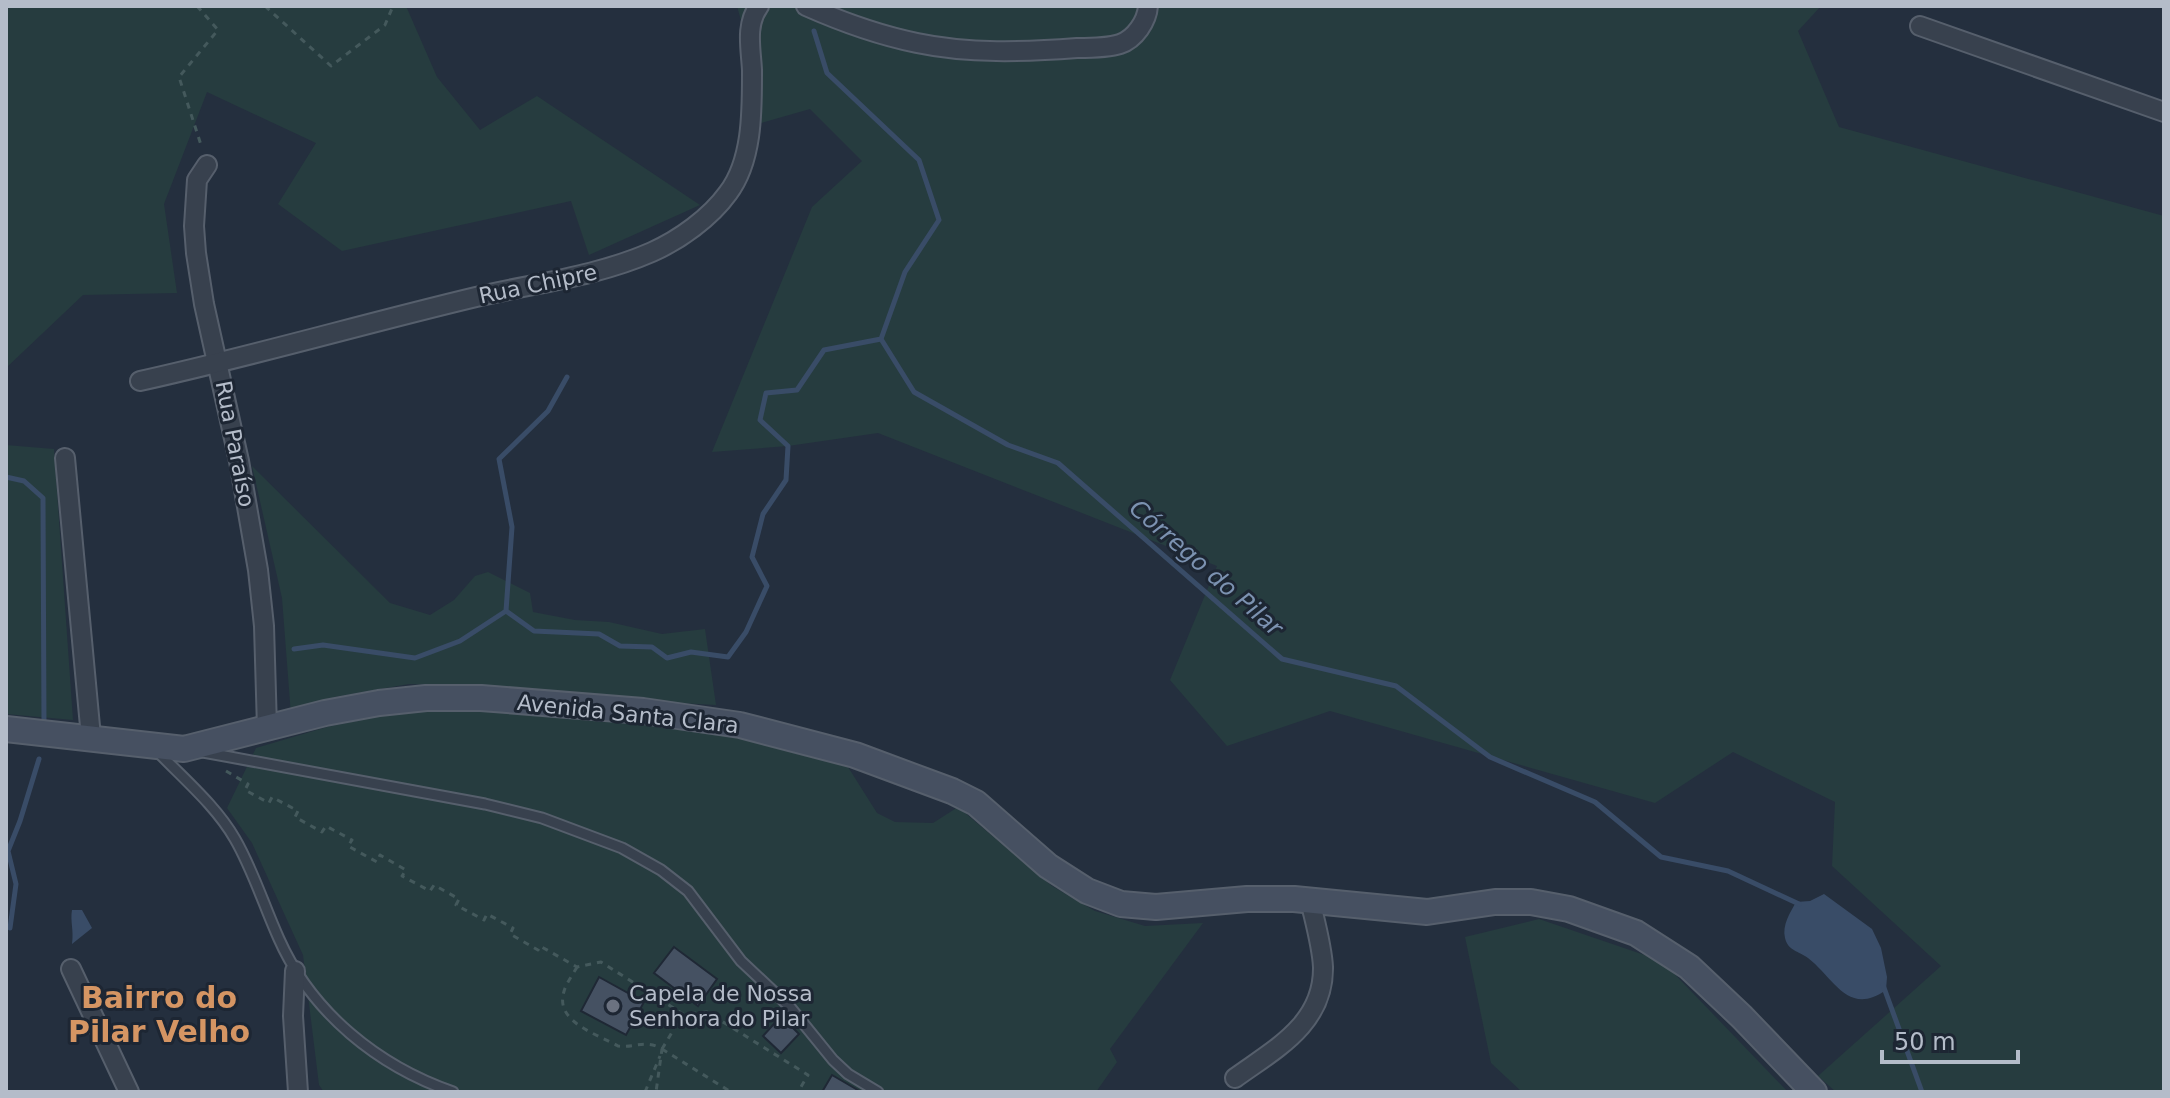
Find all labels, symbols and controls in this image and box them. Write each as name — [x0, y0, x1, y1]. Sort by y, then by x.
street label: Rua Chipre — [477, 259, 599, 309]
street label: Rua Paraíso — [211, 379, 259, 509]
water label: Córrego do Pilar — [1124, 494, 1290, 643]
street label: Avenida Santa Clara — [516, 690, 740, 738]
district label: Bairro do Pilar Velho — [68, 980, 250, 1049]
place label: Capela de Nossa Senhora do Pilar — [629, 981, 813, 1031]
marker: Capela de Nossa Senhora do Pilar — [604, 997, 622, 1015]
scale bar — [1882, 1014, 2018, 1064]
text: 50 m — [1894, 1028, 1956, 1056]

